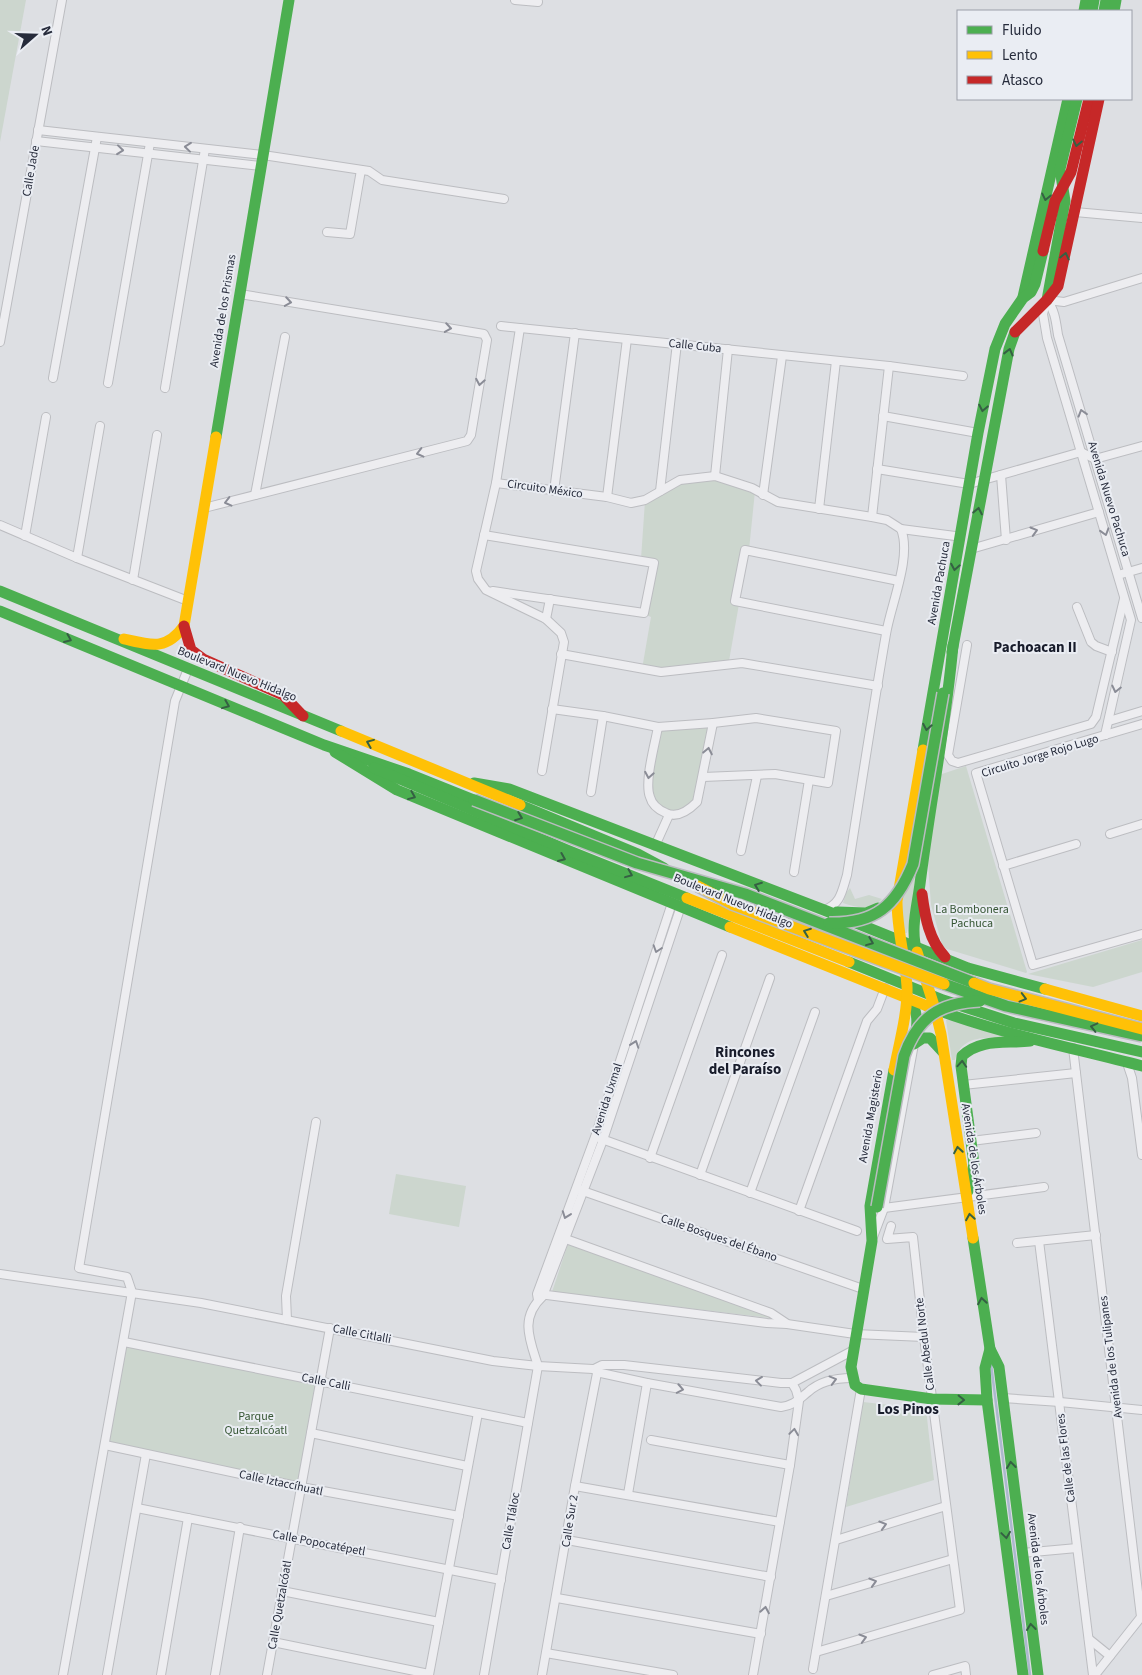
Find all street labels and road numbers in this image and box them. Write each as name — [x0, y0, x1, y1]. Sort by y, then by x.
street label: Calle Jade — [18, 144, 44, 198]
street label: Avenida de los Prismas — [206, 253, 240, 369]
street label: Calle Cuba — [668, 335, 722, 357]
street label: Avenida Nuevo Pachuca — [1083, 439, 1135, 559]
street label: Circuito México — [506, 475, 584, 503]
street label: Avenida Pachuca — [923, 540, 955, 626]
street label: Boulevard Nuevo Hidalgo — [175, 642, 299, 706]
street label: Circuito Jorge Rojo Lugo — [979, 730, 1101, 782]
street label: Boulevard Nuevo Hidalgo — [671, 869, 795, 933]
street label: Avenida Uxmal — [587, 1061, 627, 1137]
street label: Avenida Magisterio — [854, 1068, 888, 1164]
street label: Avenida de los Árboles — [957, 1102, 991, 1216]
street label: Calle Bosques del Ébano — [658, 1210, 780, 1266]
street label: Avenida de los Tulipanes — [1095, 1295, 1127, 1419]
street label: Calle Abedul Norte — [911, 1297, 939, 1391]
street label: Calle Citlalli — [331, 1320, 393, 1348]
street label: Calle Calli — [300, 1369, 352, 1395]
street label: Calle de las Flores — [1052, 1413, 1080, 1503]
street label: Calle Iztaccíhuatl — [238, 1466, 324, 1500]
street label: Calle Tláloc — [498, 1490, 524, 1551]
street label: Calle Sur 2 — [557, 1494, 583, 1548]
street label: Avenida de los Árboles — [1023, 1512, 1053, 1626]
street label: Calle Popocatépetl — [271, 1526, 367, 1560]
street label: Calle Quetzalcóatl — [264, 1559, 296, 1651]

